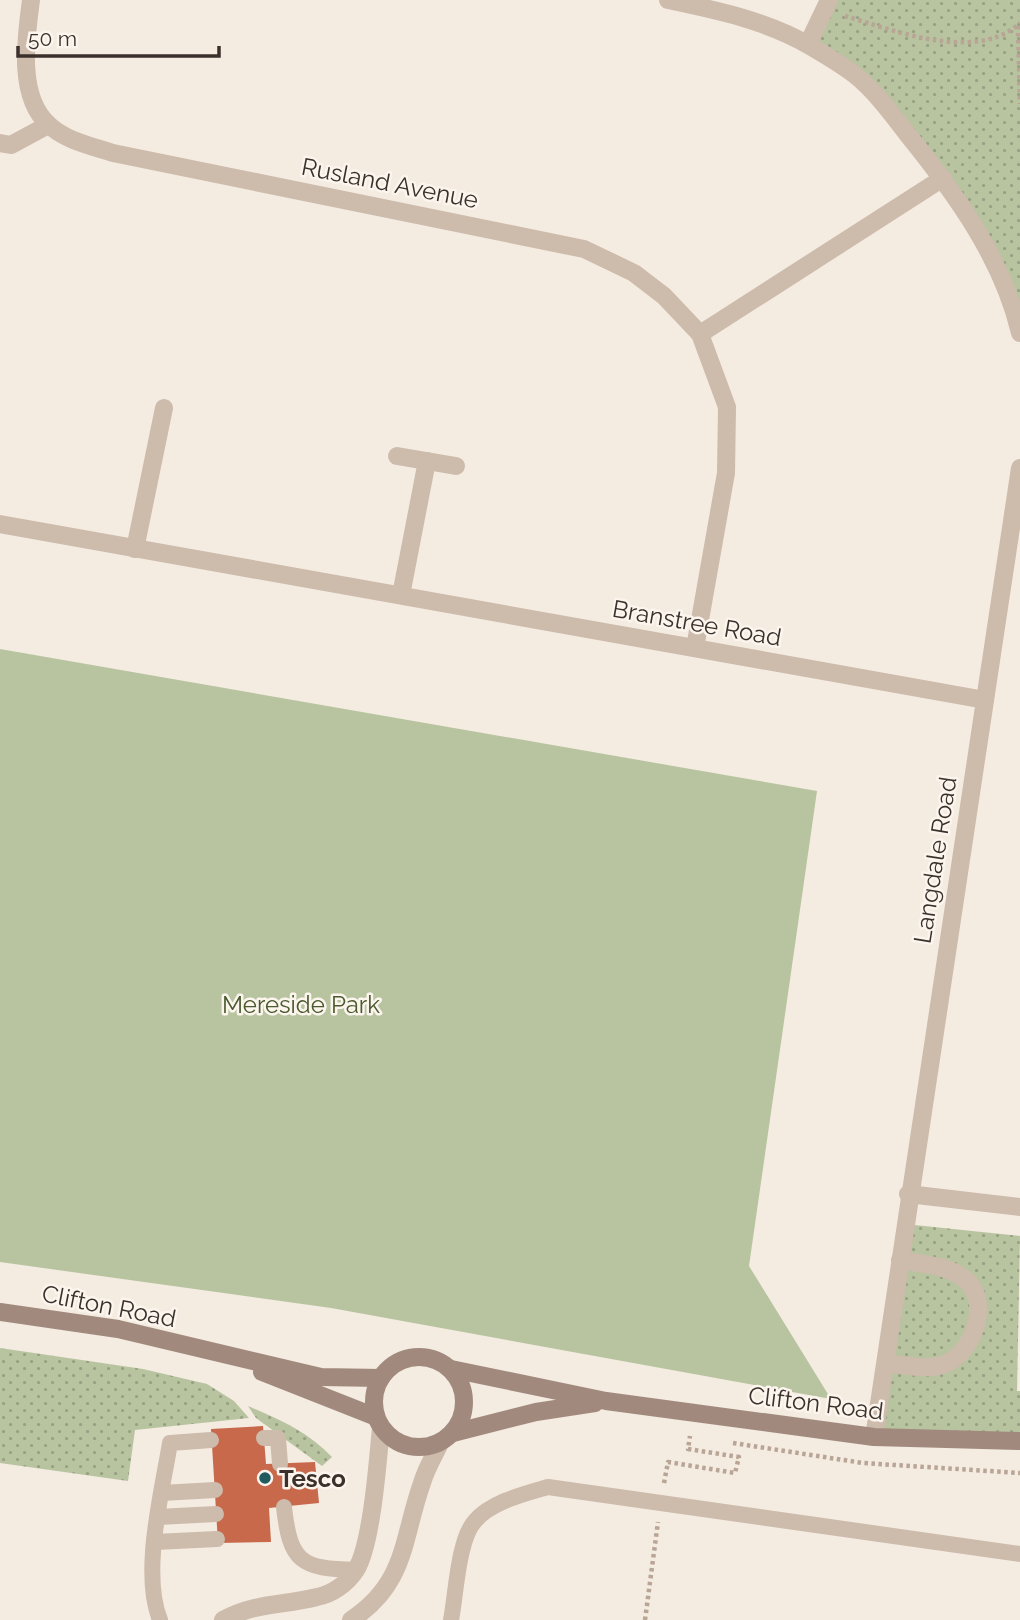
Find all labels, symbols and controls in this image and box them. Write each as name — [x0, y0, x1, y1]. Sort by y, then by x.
scale bar — [18, 14, 219, 58]
text: 50 m — [28, 26, 77, 51]
street label: Rusland Avenue — [299, 152, 481, 214]
street label: Branstree Road — [610, 594, 784, 652]
street label: Langdale Road — [908, 775, 962, 945]
park label: Mereside Park — [222, 990, 380, 1019]
street label: Clifton Road — [40, 1279, 178, 1333]
street label: Clifton Road — [747, 1380, 885, 1426]
place label: Tesco — [279, 1464, 346, 1493]
marker: Tesco — [257, 1470, 273, 1486]

